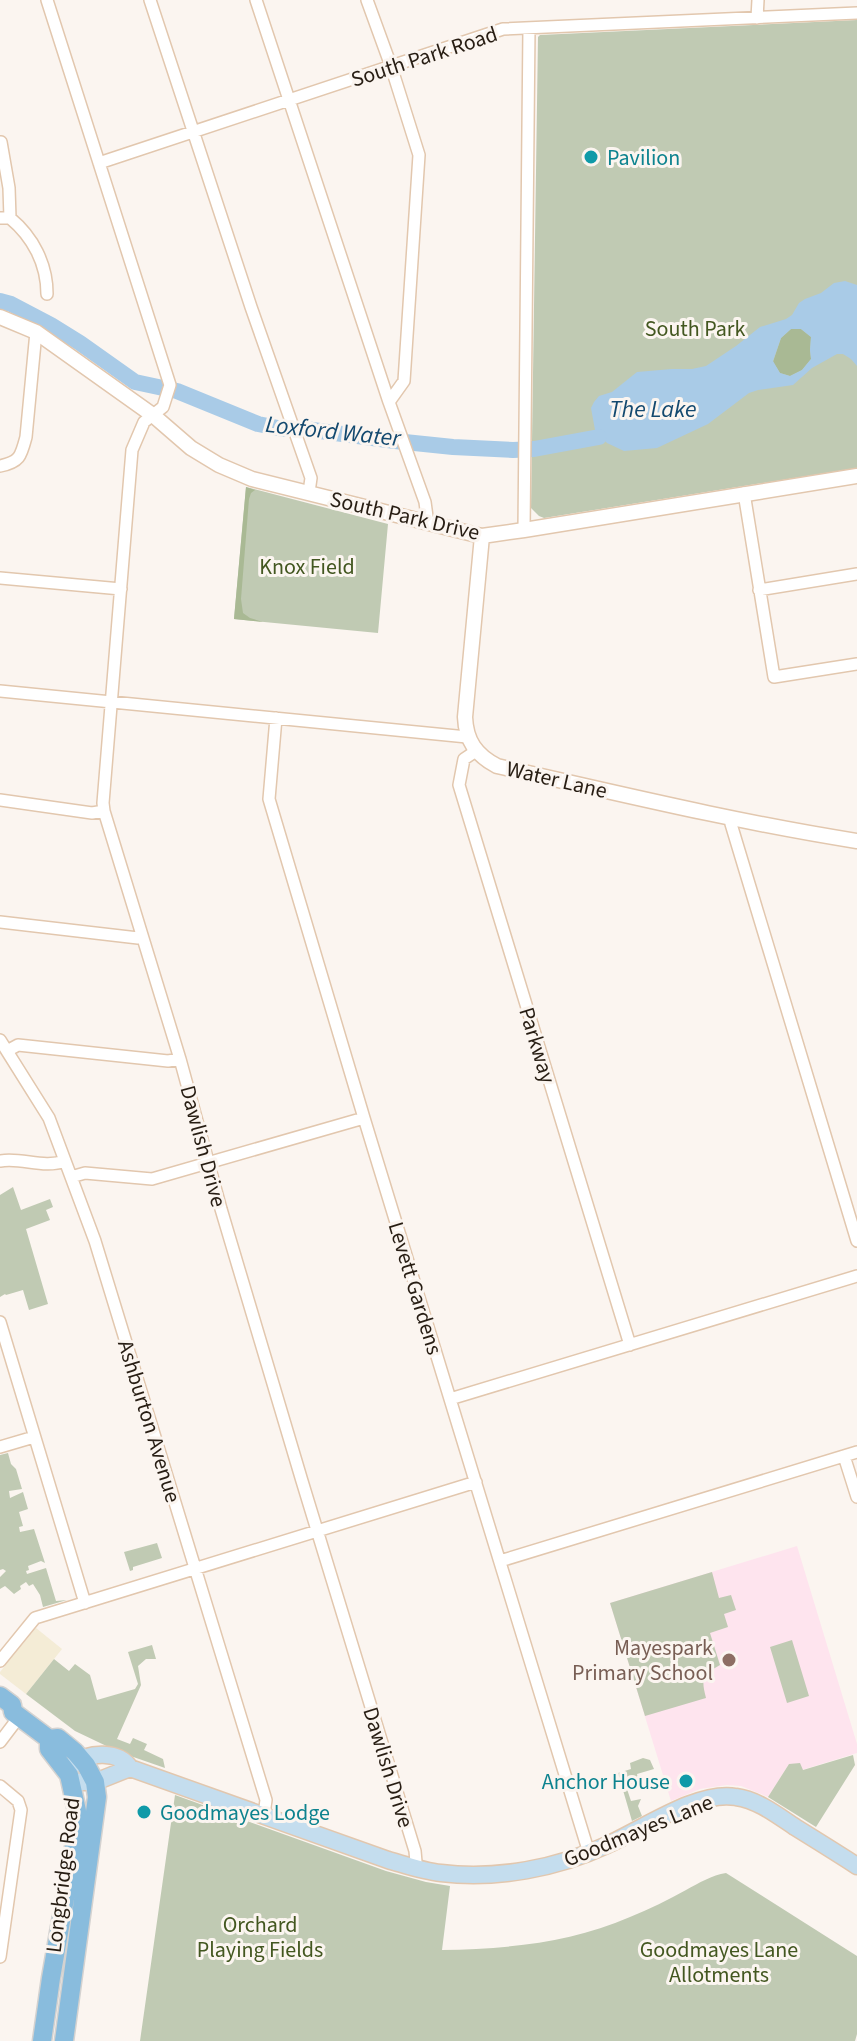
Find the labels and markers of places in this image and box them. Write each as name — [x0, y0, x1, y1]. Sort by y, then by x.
place label: Pavilion — [607, 142, 680, 174]
marker: Pavilion — [582, 148, 600, 166]
place label: Mayespark Primary School — [572, 1632, 713, 1689]
marker: Mayespark Primary School — [720, 1651, 738, 1669]
place label: Anchor House — [542, 1766, 670, 1798]
marker: Anchor House — [677, 1772, 695, 1790]
place label: Goodmayes Lodge — [160, 1797, 330, 1829]
marker: Goodmayes Lodge — [135, 1803, 153, 1821]

